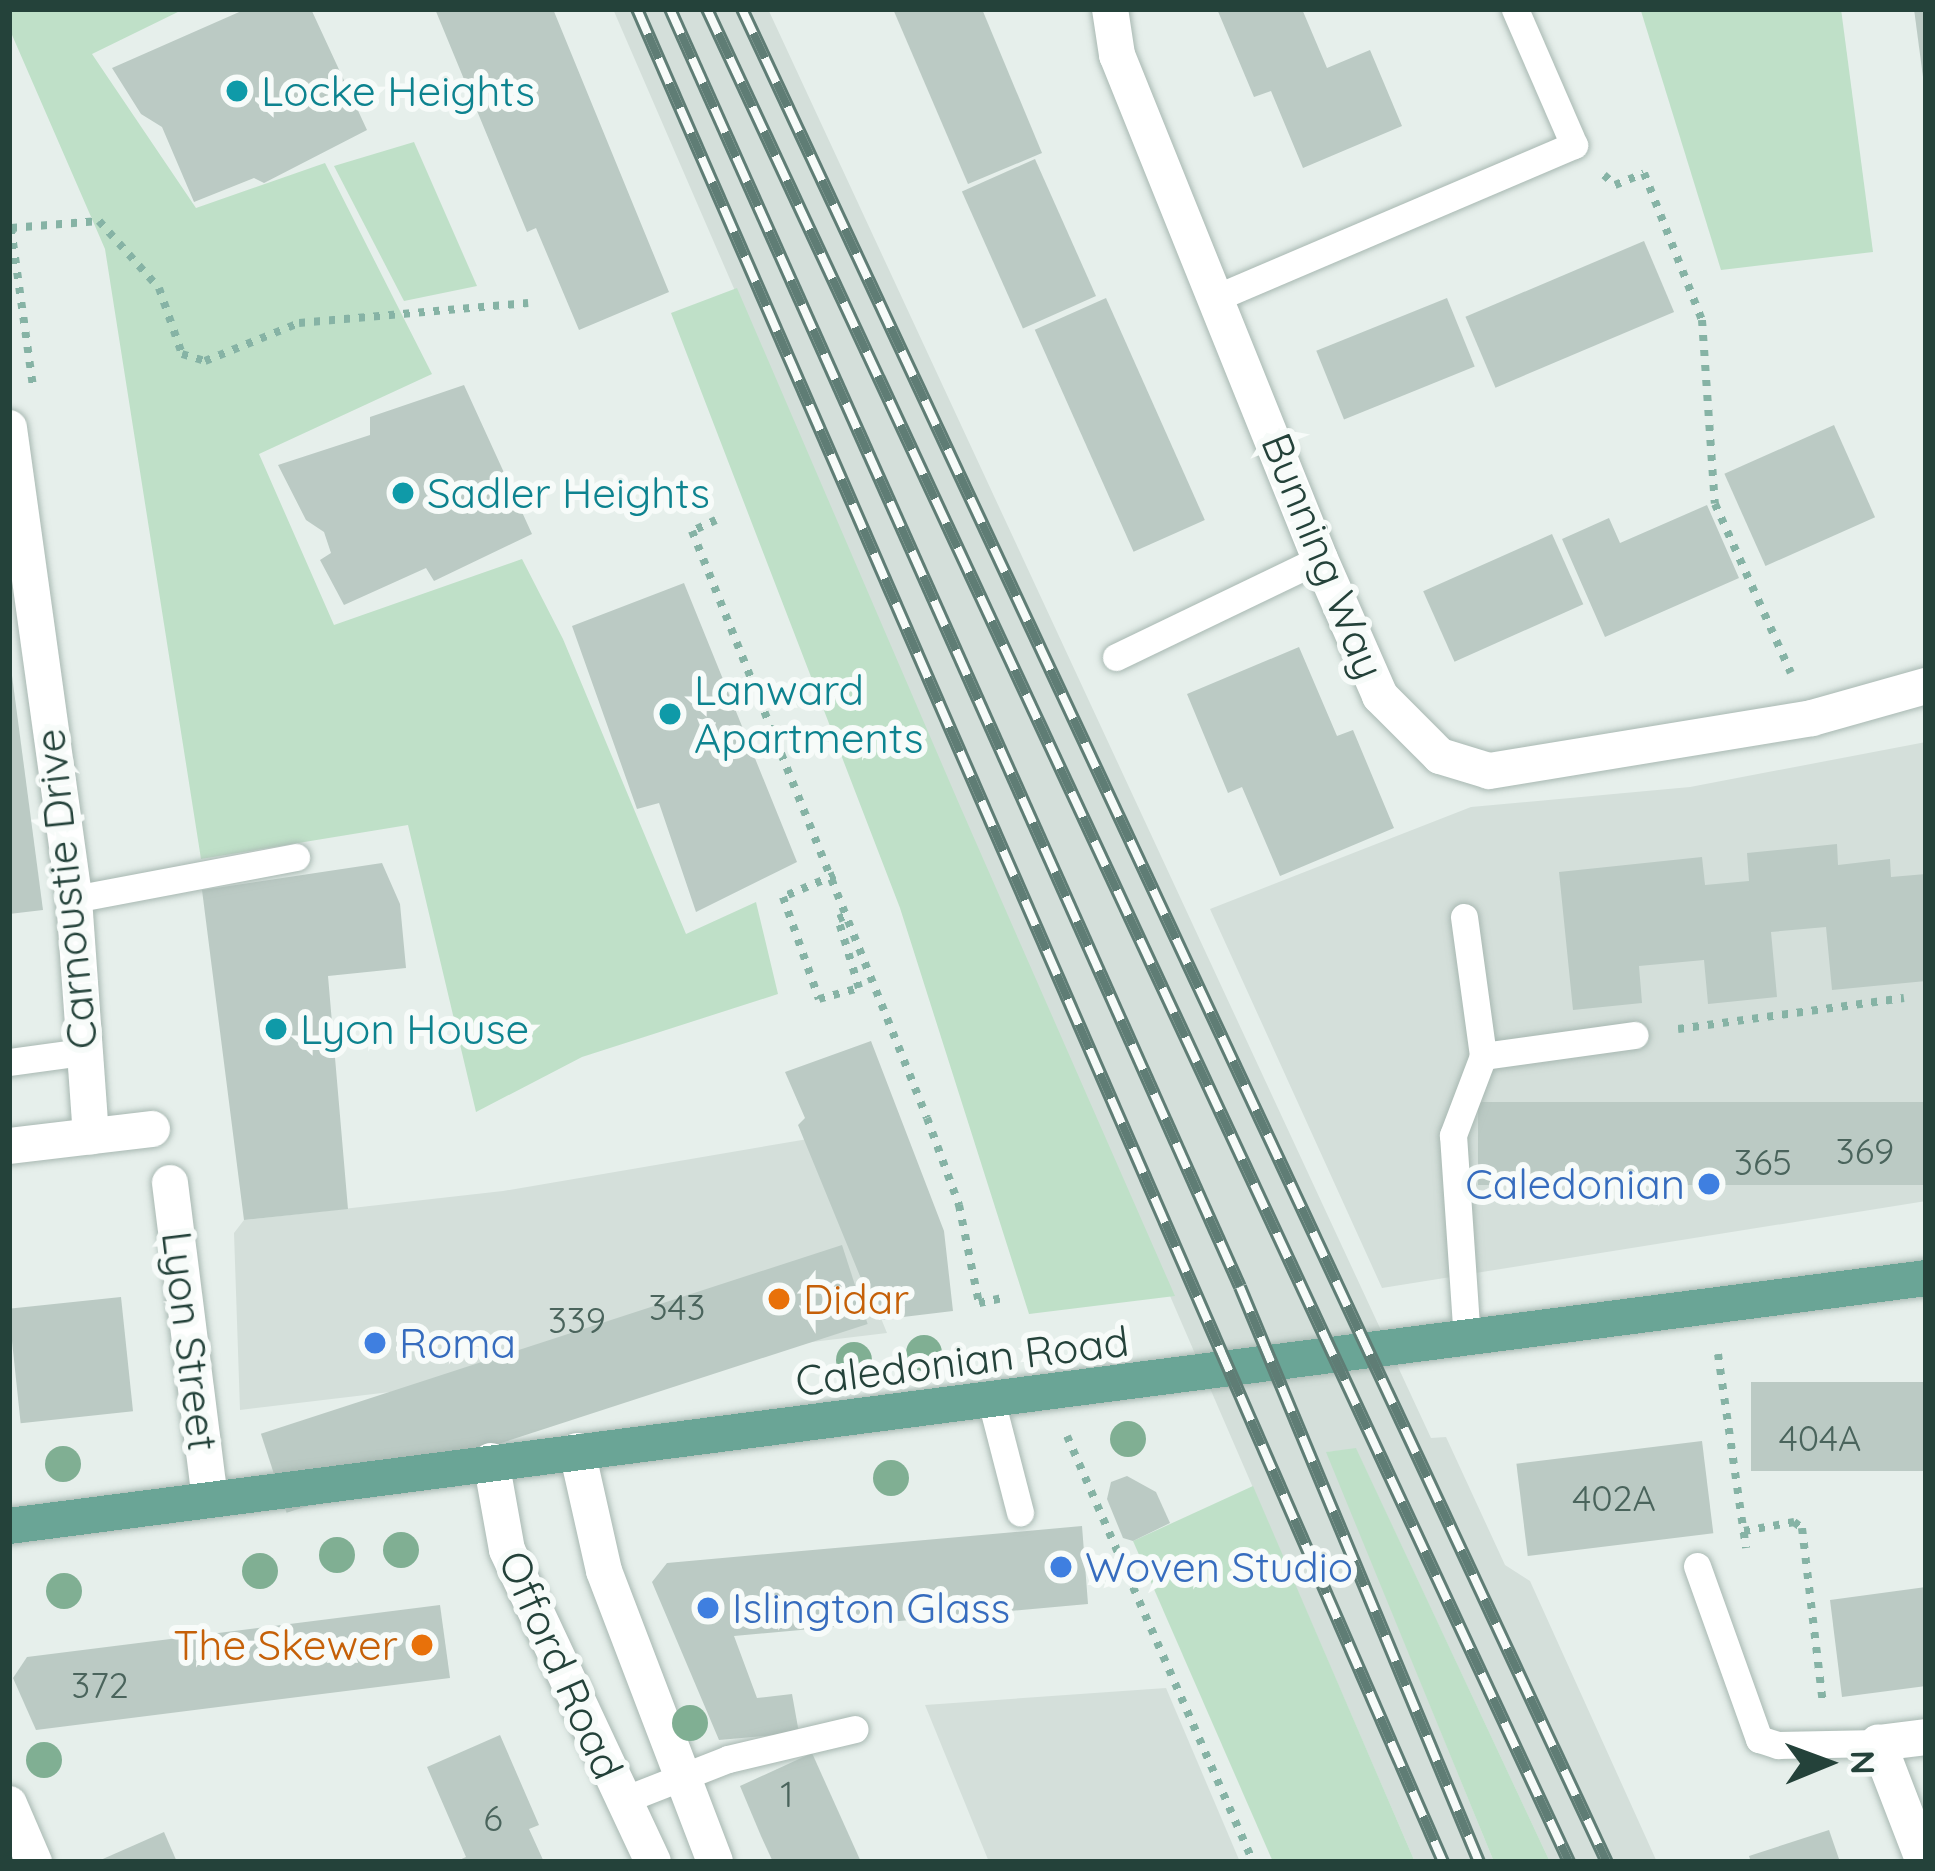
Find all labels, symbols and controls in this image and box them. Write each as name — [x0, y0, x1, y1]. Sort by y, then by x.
place label: Locke Heights — [261, 66, 535, 116]
marker: Locke Heights — [224, 78, 250, 104]
street label: Bunning Way — [1251, 426, 1395, 686]
place label: Sadler Heights — [427, 468, 710, 518]
marker: Sadler Heights — [390, 480, 416, 506]
place label: Lanward Apartments — [694, 665, 924, 764]
marker: Lanward Apartments — [657, 701, 683, 727]
street label: Carnoustie Drive — [24, 726, 108, 1052]
place label: Lyon House — [300, 1004, 529, 1054]
marker: Lyon House — [263, 1016, 289, 1042]
house number: 369 — [1836, 1129, 1894, 1173]
house number: 365 — [1734, 1140, 1792, 1184]
place label: Caledonian — [1465, 1159, 1685, 1209]
marker: Caledonian — [1696, 1171, 1722, 1197]
street label: Lyon Street — [152, 1228, 228, 1454]
place label: Didar — [803, 1274, 909, 1324]
house number: 343 — [649, 1285, 705, 1329]
marker: Didar — [766, 1286, 792, 1312]
house number: 339 — [548, 1298, 606, 1342]
street label: Caledonian Road — [793, 1316, 1131, 1406]
place label: Roma — [399, 1318, 516, 1368]
marker: Roma — [362, 1330, 388, 1356]
house number: 404A — [1779, 1416, 1861, 1460]
house number: 402A — [1572, 1476, 1656, 1520]
place label: Woven Studio — [1085, 1542, 1353, 1592]
street label: Offord Road — [488, 1543, 634, 1787]
marker: Woven Studio — [1048, 1554, 1074, 1580]
place label: Islington Glass — [732, 1583, 1010, 1633]
marker: Islington Glass — [695, 1595, 721, 1621]
place label: The Skewer — [173, 1620, 398, 1670]
marker: The Skewer — [409, 1632, 435, 1658]
house number: 372 — [71, 1663, 129, 1707]
north arrow — [1767, 1703, 1887, 1823]
text: N — [1843, 1750, 1884, 1775]
house number: 1 — [780, 1772, 794, 1816]
house number: 6 — [483, 1796, 503, 1840]

